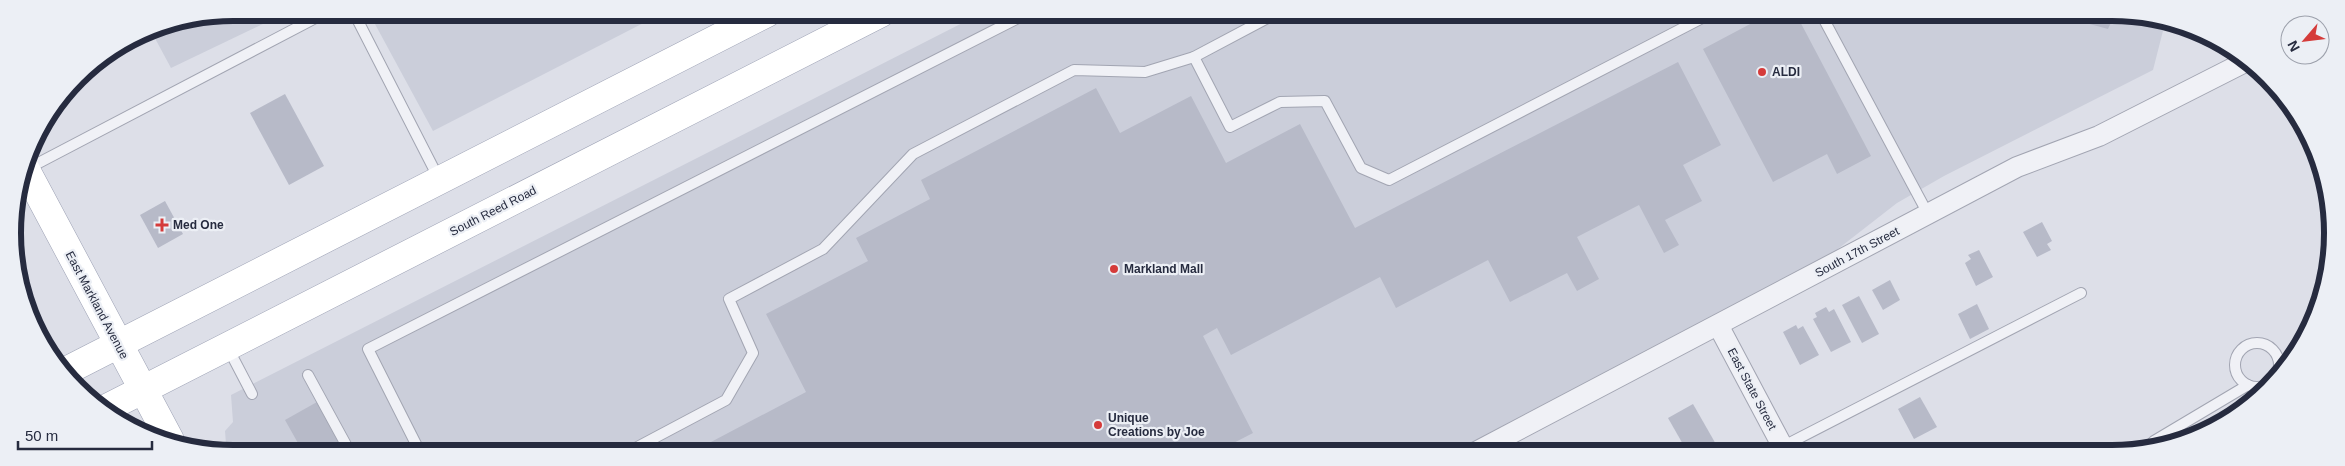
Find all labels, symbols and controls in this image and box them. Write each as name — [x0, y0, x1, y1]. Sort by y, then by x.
north arrow — [2280, 15, 2330, 65]
text: N — [2284, 38, 2303, 54]
place label: ALDI — [1772, 65, 1800, 79]
marker: ALDI — [1756, 66, 1768, 78]
street label: South Reed Road — [447, 183, 539, 239]
marker: Med One — [155, 218, 169, 232]
place label: Med One — [173, 218, 224, 232]
street label: South 17th Street — [1812, 224, 1902, 280]
street label: East Markland Avenue — [63, 249, 131, 361]
place label: Markland Mall — [1124, 262, 1203, 276]
marker: Markland Mall — [1108, 263, 1120, 275]
street label: East State Street — [1725, 346, 1780, 433]
place label: Unique Creations by Joe — [1108, 411, 1205, 439]
scale bar — [18, 418, 151, 450]
marker: Unique Creations by Joe — [1092, 419, 1104, 431]
text: 50 m — [25, 427, 58, 444]

